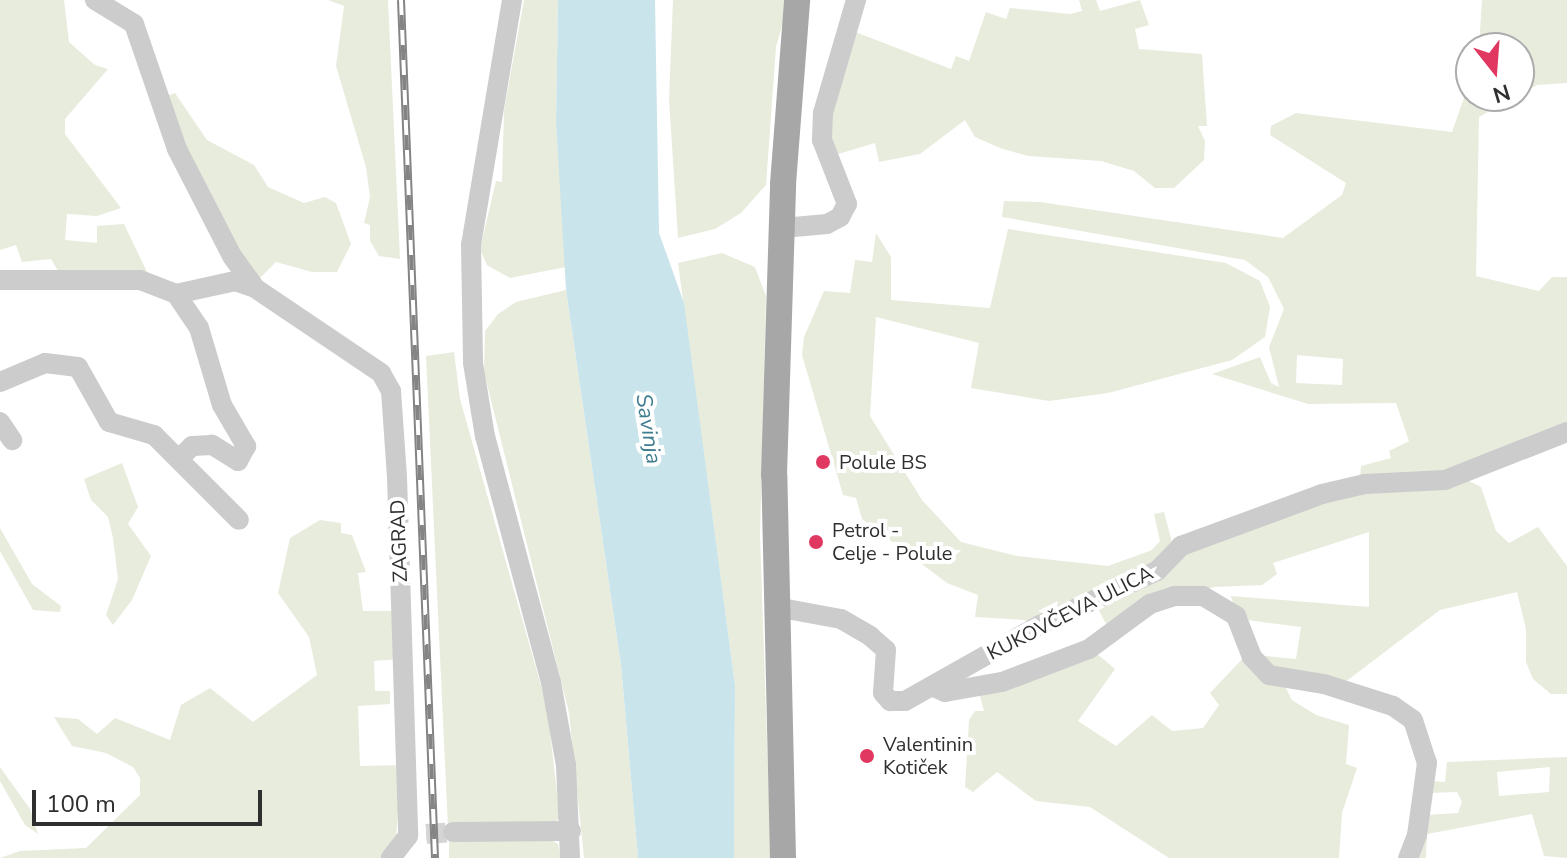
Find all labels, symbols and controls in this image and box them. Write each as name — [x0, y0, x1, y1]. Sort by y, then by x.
north arrow — [1455, 32, 1535, 112]
text: N — [1489, 76, 1514, 110]
water label: Savinja — [629, 392, 667, 466]
place label: Polule BS — [839, 450, 927, 474]
marker: Polule BS — [814, 453, 832, 471]
street label: ZAGRAD — [386, 499, 412, 583]
place label: Petrol - Celje - Polule — [832, 518, 952, 565]
marker: Petrol - Celje - Polule — [807, 533, 825, 551]
street label: KUKOVČEVA ULICA — [983, 561, 1157, 665]
place label: Valentinin Kotiček — [883, 732, 973, 779]
marker: Valentinin Kotiček — [858, 747, 876, 765]
scale bar — [36, 774, 266, 824]
text: 100 m — [46, 788, 116, 820]

